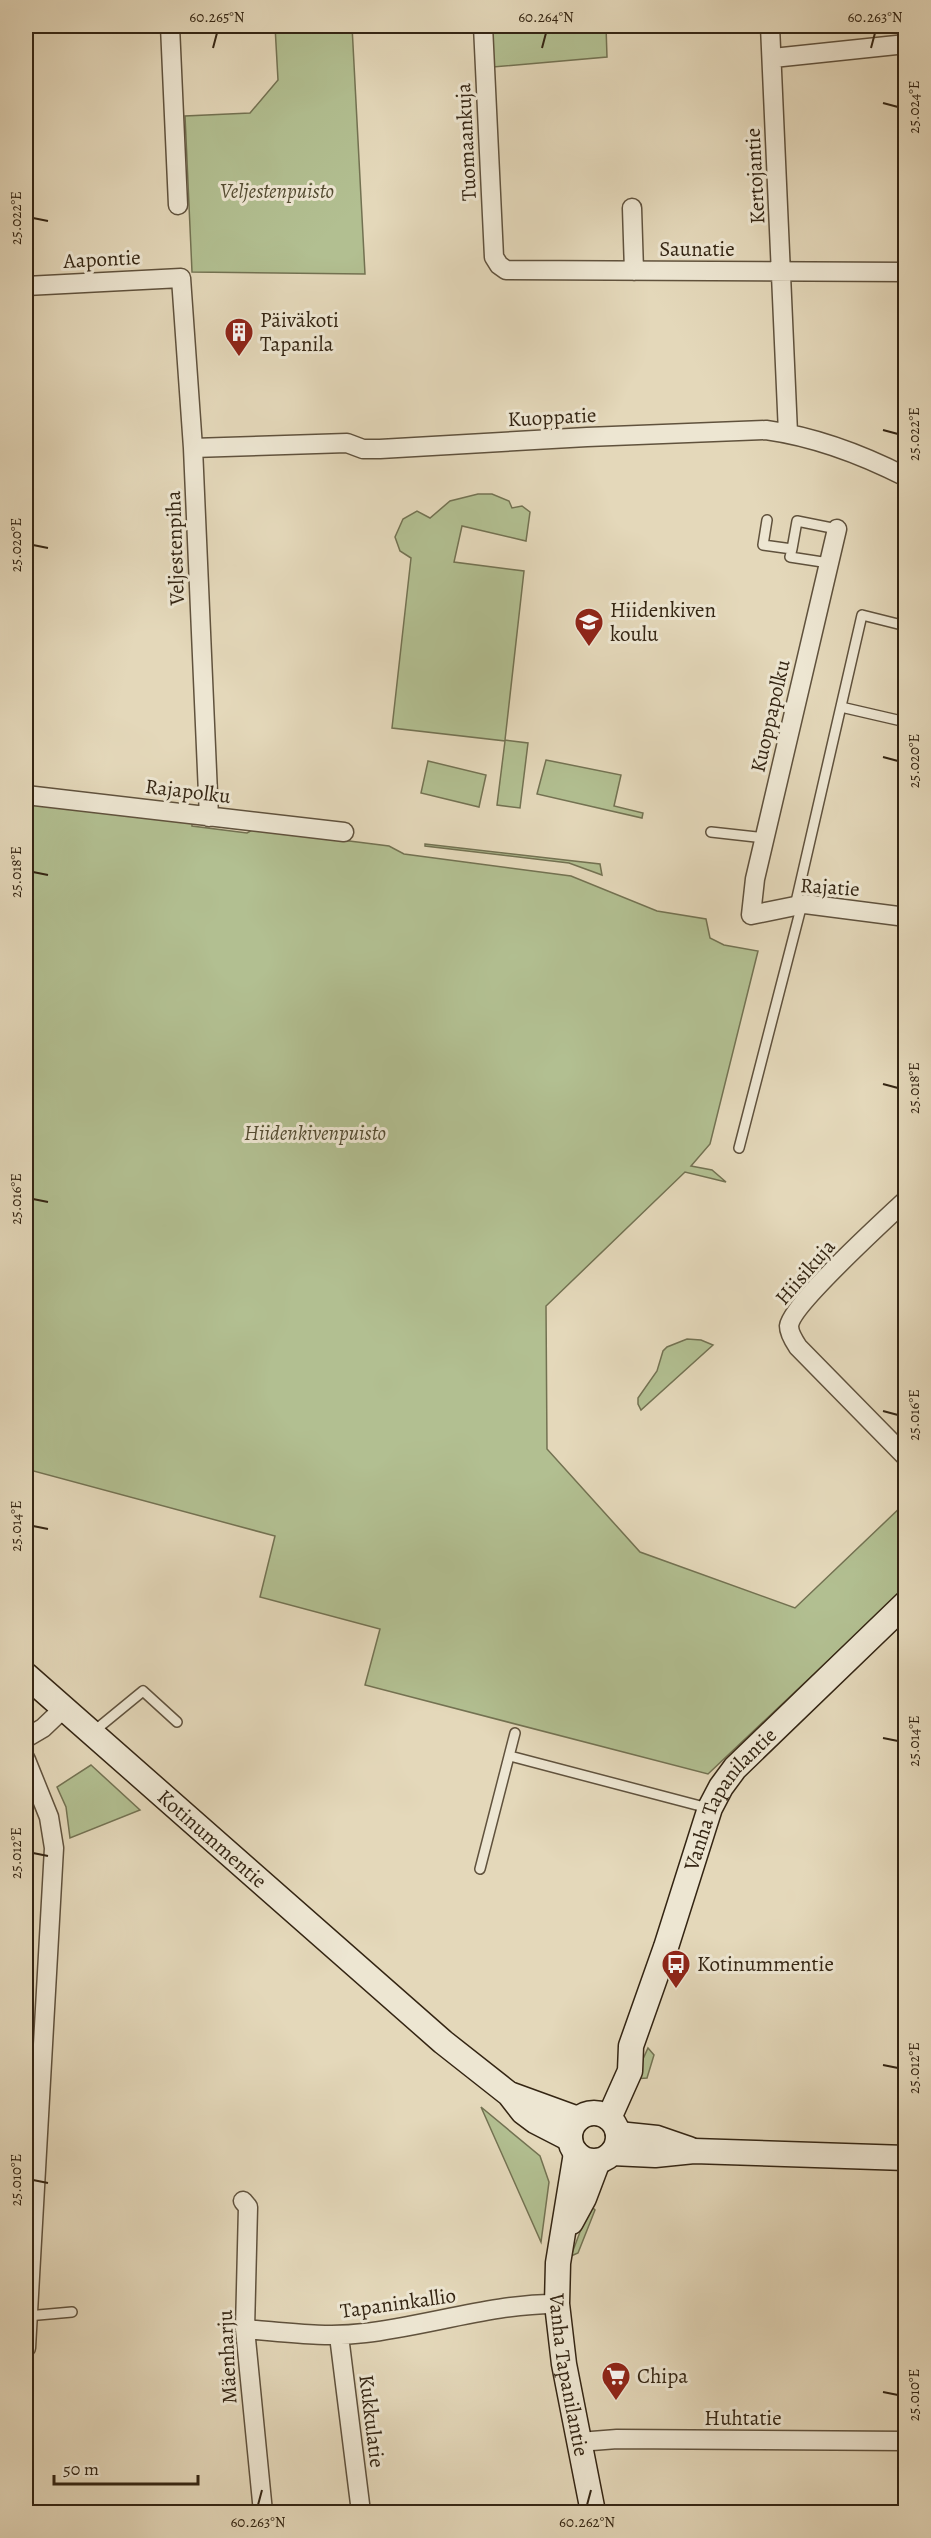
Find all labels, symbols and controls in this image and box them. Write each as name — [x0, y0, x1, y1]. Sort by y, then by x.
text: 60.265°N — [189, 7, 245, 27]
text: 60.264°N — [518, 7, 574, 27]
text: 60.263°N — [847, 7, 903, 27]
text: 25.024°E — [904, 80, 924, 134]
street label: Tuomaankuja — [449, 82, 483, 202]
street label: Kertojantie — [739, 127, 771, 225]
park label: Veljestenpuisto — [220, 177, 334, 205]
text: 25.022°E — [6, 191, 26, 245]
street label: Saunatie — [659, 235, 735, 263]
street label: Aapontie — [62, 243, 141, 275]
place label: Päiväkoti Tapanila — [260, 306, 339, 358]
building icon: Päiväkoti Tapanila — [223, 316, 255, 358]
street label: Kuoppatie — [507, 401, 597, 433]
text: 25.022°E — [904, 407, 924, 461]
street label: Veljestenpiha — [159, 490, 191, 607]
text: 25.020°E — [6, 518, 26, 572]
place label: Hiidenkiven koulu — [610, 596, 716, 648]
school or university icon: Hiidenkiven koulu — [573, 606, 605, 648]
street label: Kuoppapolku — [743, 656, 797, 775]
text: 25.020°E — [904, 734, 924, 788]
street label: Rajapolku — [144, 772, 233, 810]
text: 25.018°E — [6, 846, 26, 898]
street label: Rajatie — [799, 871, 861, 903]
text: 25.018°E — [904, 1062, 924, 1114]
park label: Hiidenkivenpuisto — [244, 1119, 386, 1147]
text: 25.016°E — [6, 1173, 26, 1225]
street label: Hiisikuja — [769, 1233, 842, 1311]
text: 25.016°E — [904, 1389, 924, 1441]
text: 25.014°E — [6, 1500, 26, 1552]
text: 25.014°E — [904, 1715, 924, 1767]
street label: Vanha Tapanilantie — [677, 1721, 783, 1875]
street label: Kotinummentie — [151, 1783, 273, 1895]
text: 25.012°E — [6, 1827, 26, 1879]
bus stop icon: Kotinummentie — [660, 1948, 692, 1990]
place label: Kotinummentie — [697, 1950, 834, 1978]
text: 25.012°E — [904, 2042, 924, 2094]
text: 25.010°E — [6, 2154, 26, 2206]
street label: Tapaninkallio — [338, 2281, 458, 2325]
street label: Vanha Tapanilantie — [543, 2292, 596, 2459]
street label: Mäenharju — [211, 2309, 243, 2405]
supermarket icon: Chipa — [600, 2360, 632, 2402]
place label: Chipa — [637, 2362, 688, 2390]
text: 25.010°E — [904, 2369, 924, 2421]
street label: Kukkulatie — [352, 2373, 392, 2469]
street label: Huhtatie — [704, 2404, 782, 2432]
scale bar — [54, 2448, 198, 2486]
text: 50 m — [63, 2457, 99, 2481]
text: 60.263°N — [230, 2512, 286, 2532]
text: 60.262°N — [559, 2512, 615, 2532]

